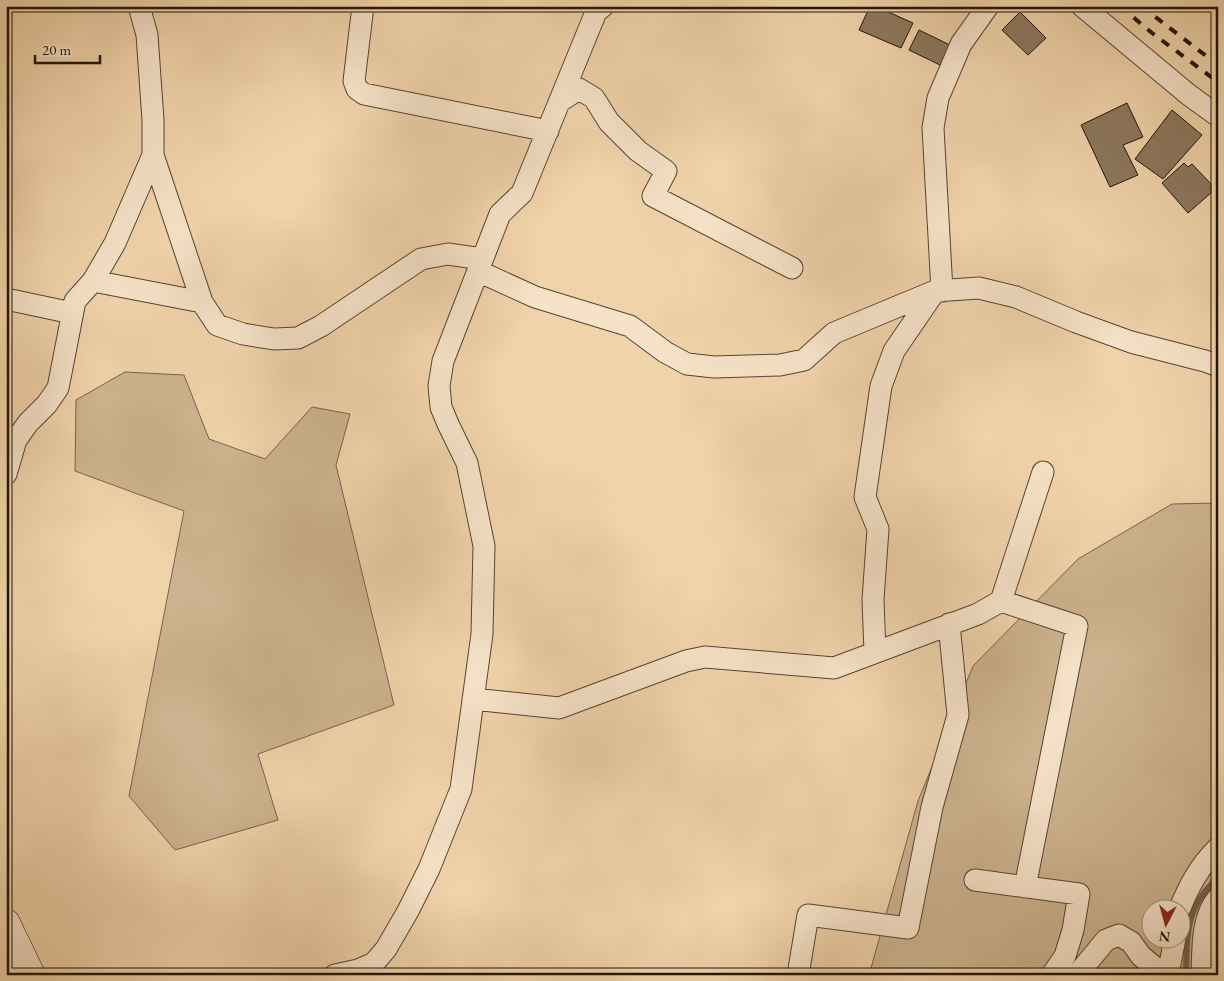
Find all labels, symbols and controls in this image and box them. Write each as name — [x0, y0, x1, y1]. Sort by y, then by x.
scale bar — [35, 32, 100, 64]
text: 20 m — [42, 40, 71, 59]
north arrow — [1142, 898, 1192, 948]
text: N — [1157, 927, 1171, 946]

